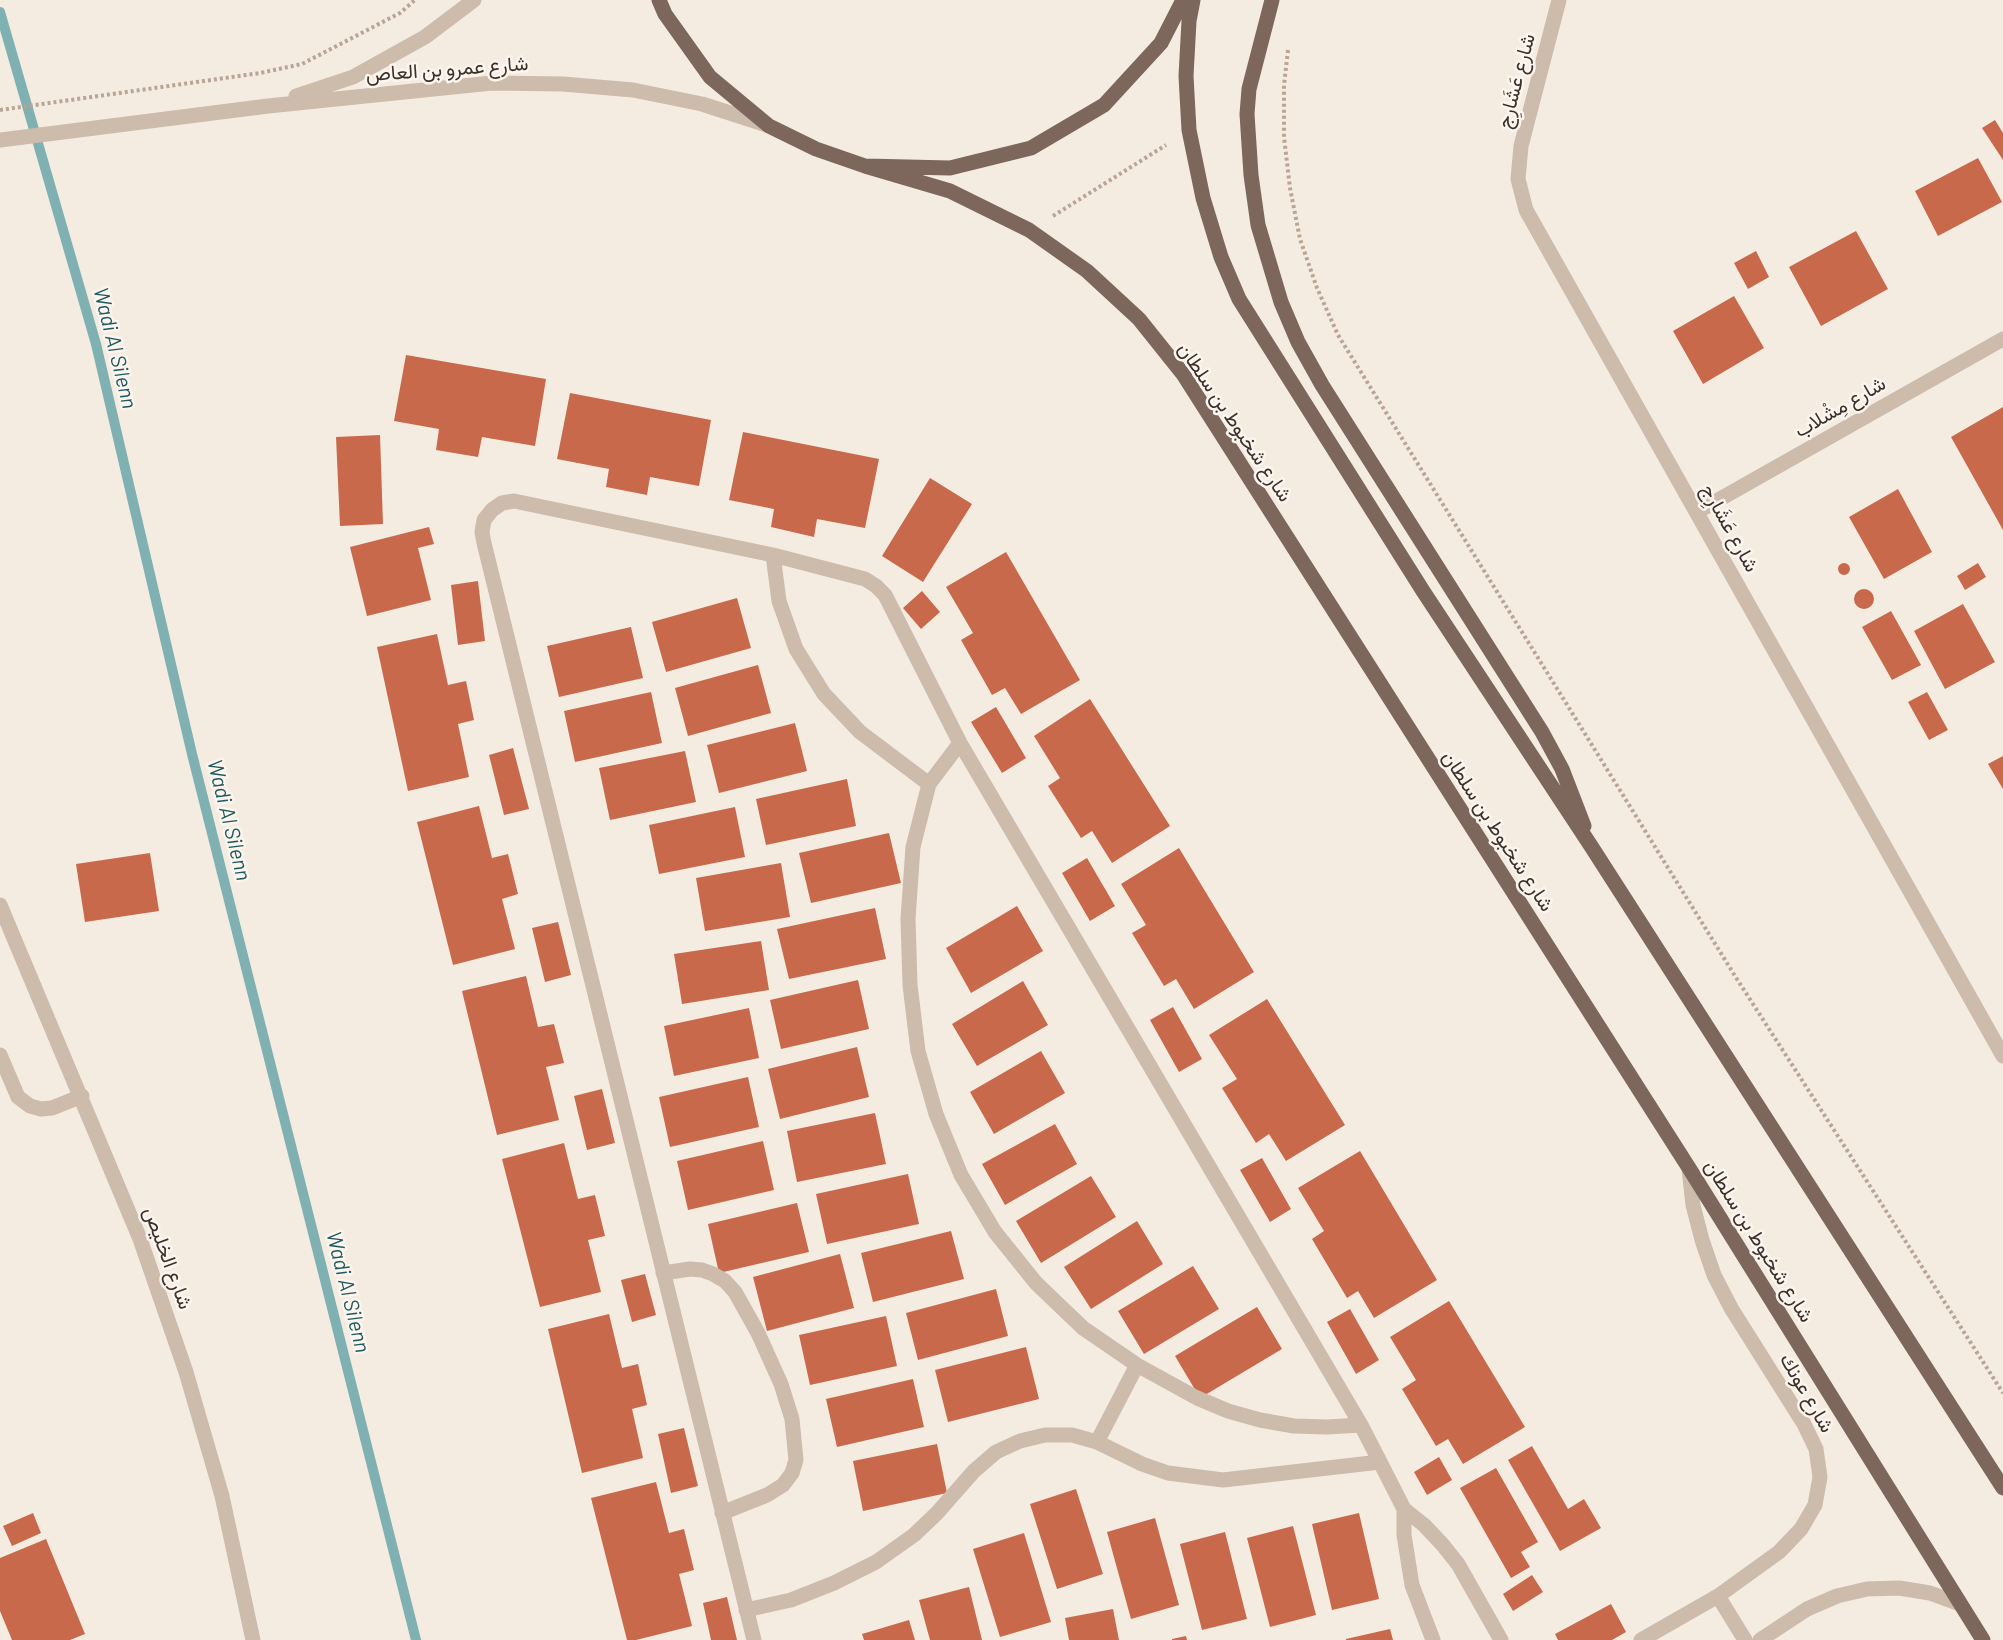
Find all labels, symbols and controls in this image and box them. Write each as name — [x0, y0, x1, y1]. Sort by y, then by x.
street label: شارع عَشَارِج — [1492, 31, 1540, 131]
street label: شارع عمرو بن العاص — [365, 51, 529, 87]
water label: Wadi Al Silenn — [88, 285, 142, 411]
street label: شارع شخبوط بن سلطان — [1173, 338, 1297, 506]
street label: شارع مِشْلاب — [1790, 371, 1890, 443]
street label: شارع عَشَارِج — [1696, 480, 1764, 576]
street label: شارع شخبوط بن سلطان — [1437, 746, 1559, 916]
water label: Wadi Al Silenn — [202, 757, 256, 883]
street label: شارع شخبوط بن سلطان — [1699, 1155, 1819, 1327]
street label: شارع الخليص — [138, 1203, 198, 1313]
water label: Wadi Al Silenn — [321, 1229, 375, 1355]
street label: شارع عونك — [1775, 1349, 1839, 1437]

